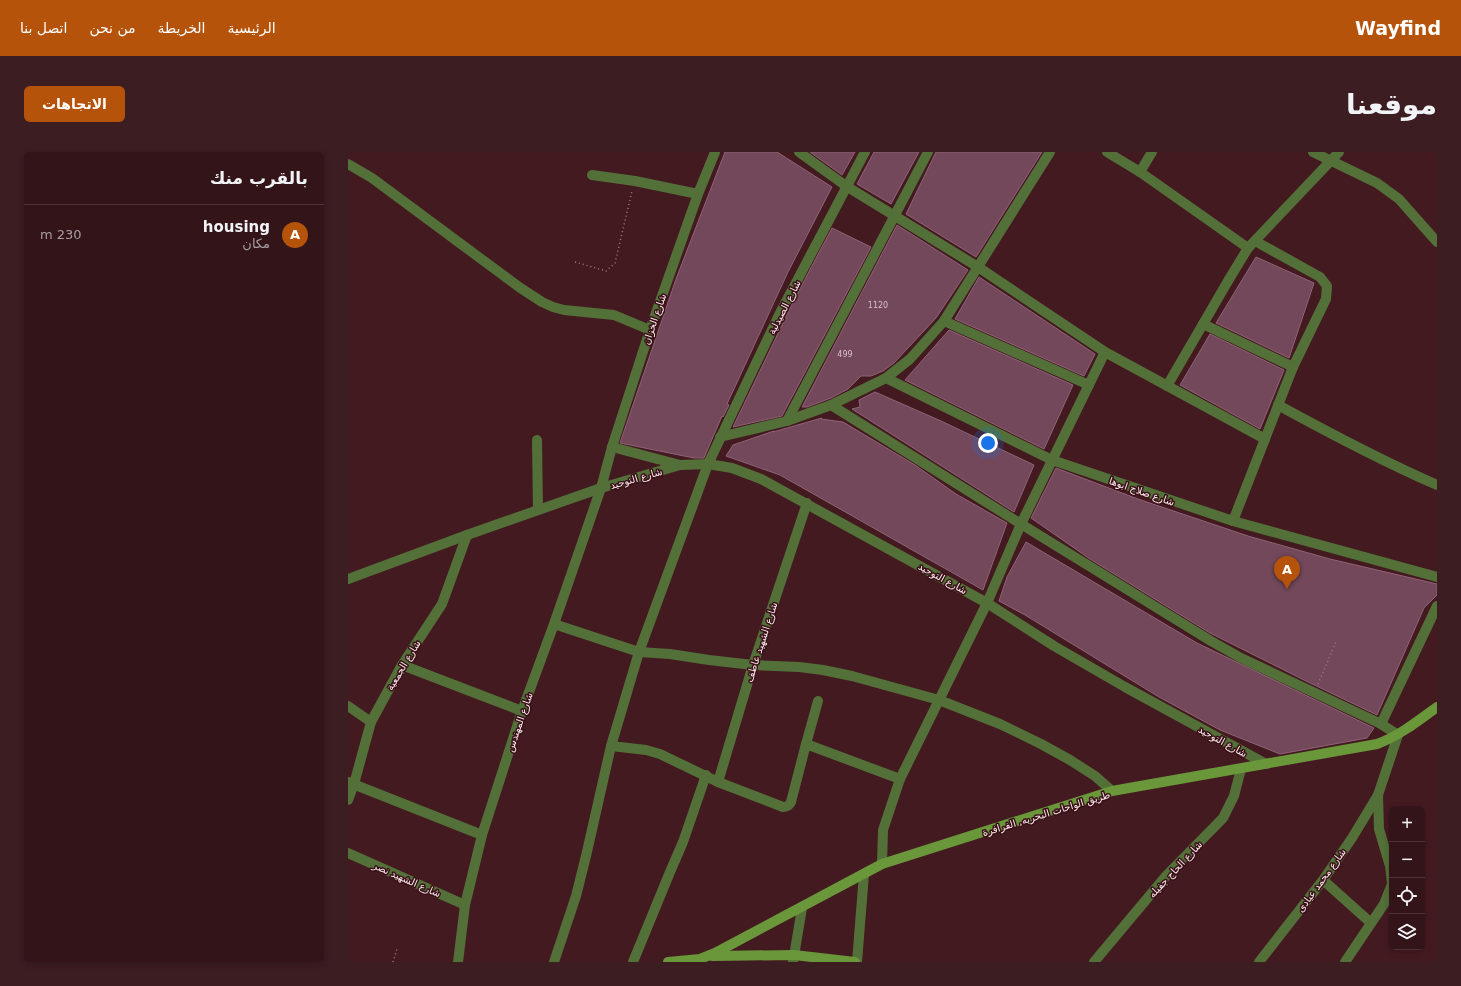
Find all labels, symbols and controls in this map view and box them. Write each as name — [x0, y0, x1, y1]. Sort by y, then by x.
text: Wayfind — [1355, 17, 1441, 39]
text: اتصل بنا — [20, 20, 67, 36]
text: من نحن — [89, 20, 136, 36]
text: الخريطة — [158, 20, 205, 36]
text: الرئيسية — [227, 20, 276, 36]
button: الاتجاهات — [24, 86, 125, 122]
text: موقعنا — [1346, 88, 1437, 121]
text: بالقرب منك — [210, 168, 308, 188]
text: housing — [203, 218, 270, 236]
text: 230 m — [40, 227, 82, 242]
text: A — [290, 227, 300, 242]
text: مكان — [242, 236, 270, 251]
street label: شارع الصيدلية — [766, 278, 804, 337]
street label: شارع الخزان — [641, 292, 669, 346]
house number: 1120 — [868, 301, 888, 310]
house number: 499 — [837, 350, 853, 359]
your location — [978, 433, 998, 453]
street label: شارع التوحيد — [609, 466, 664, 492]
street label: شارع صلاح ابوها — [1107, 475, 1176, 509]
pin: A — [1274, 556, 1300, 589]
street label: شارع التوحيد — [916, 561, 969, 597]
street label: شارع الشهيد عاطف — [743, 601, 781, 684]
street label: شارع الجمعية — [384, 638, 424, 693]
street label: شارع المهندس — [504, 691, 536, 754]
street label: شارع التوحيد — [1196, 724, 1249, 760]
street label: طريق الواحات البحريه, الفرافرة — [981, 789, 1112, 838]
map controls — [1389, 806, 1425, 950]
button: + — [1389, 806, 1425, 842]
street label: شارع الحاج جفيله — [1146, 839, 1205, 901]
button: − — [1389, 842, 1425, 878]
street label: شارع محمد عيادى — [1295, 846, 1349, 915]
street label: شارع الشهيد نصر — [370, 859, 442, 900]
button: locate — [1389, 878, 1425, 914]
button: layers — [1389, 914, 1425, 950]

